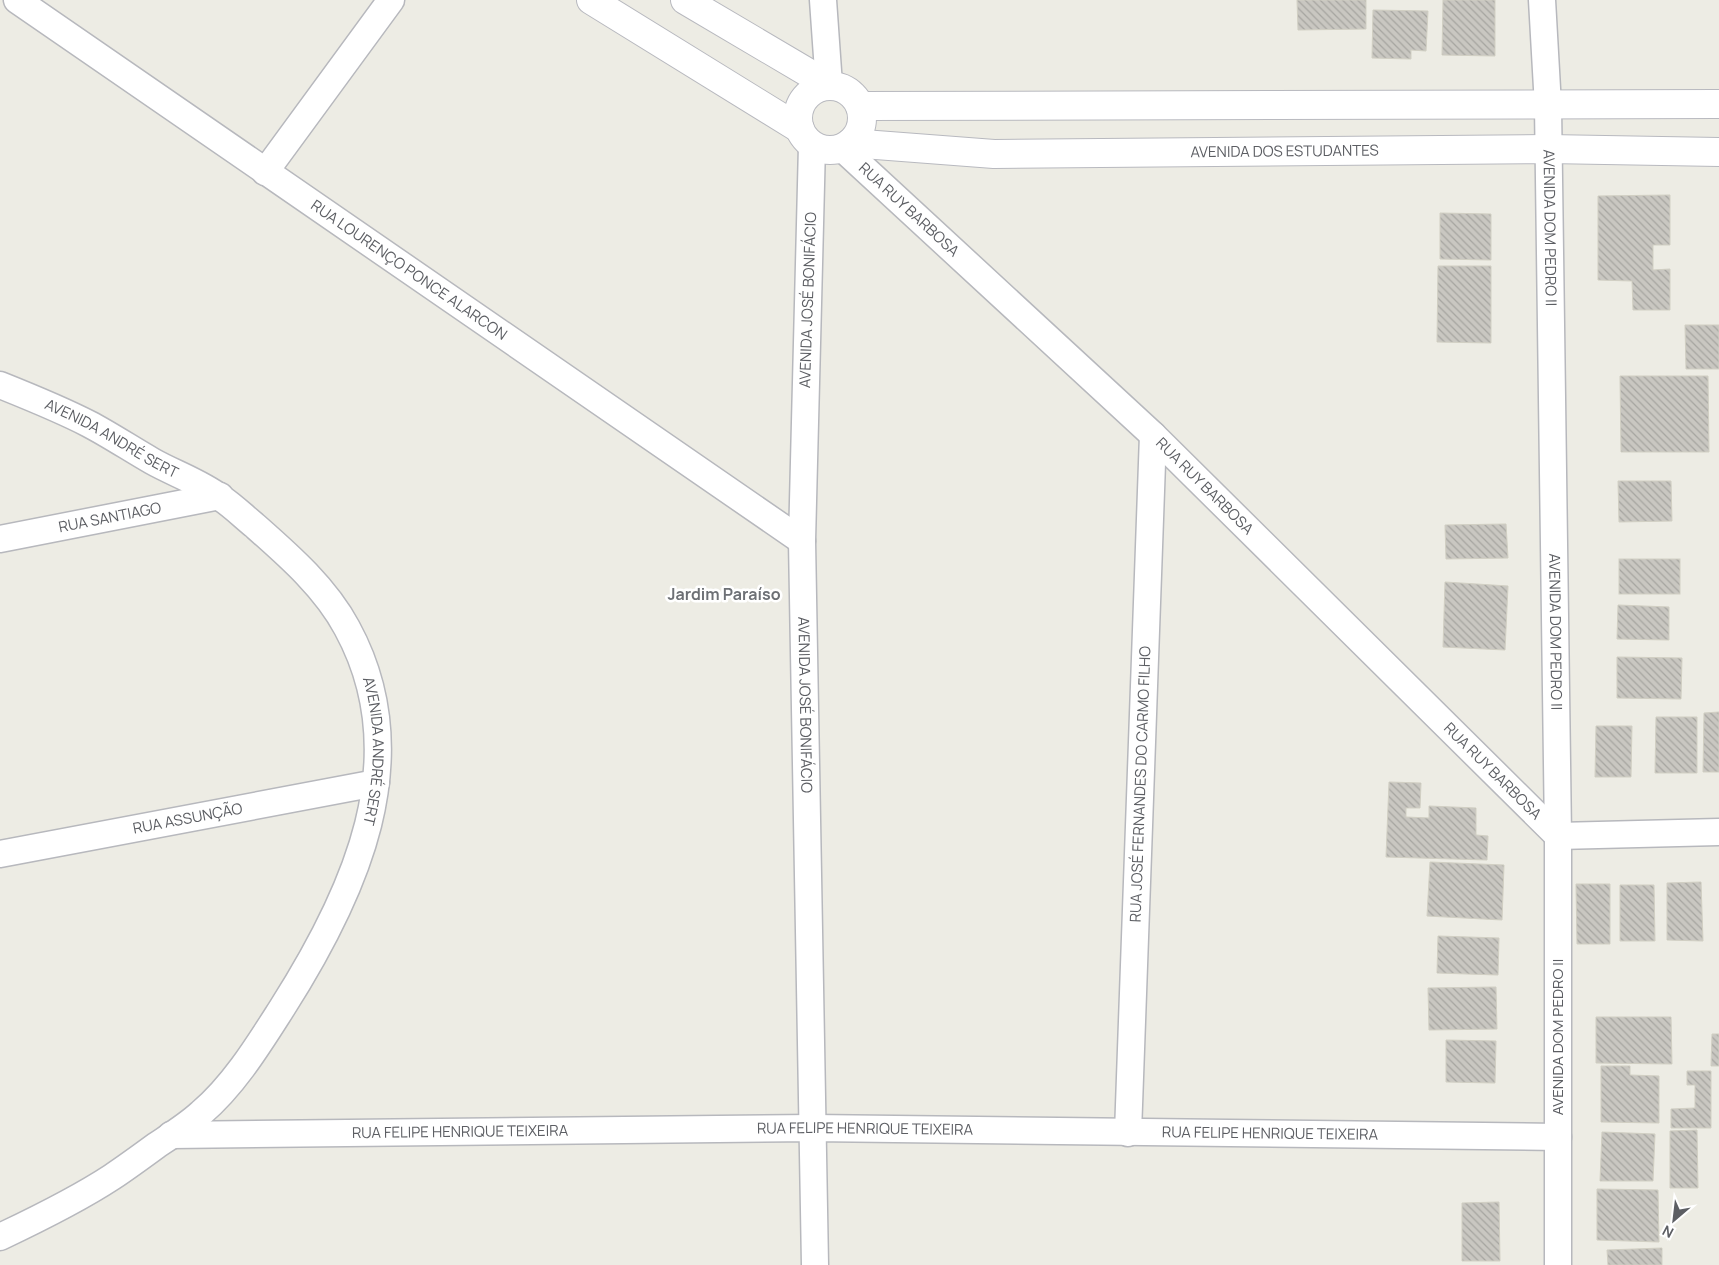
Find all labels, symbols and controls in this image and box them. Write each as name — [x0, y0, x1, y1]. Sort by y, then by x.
street label: AVENIDA DOS ESTUDANTES — [1190, 140, 1379, 162]
street label: AVENIDA DOM PEDRO II — [1539, 149, 1562, 306]
street label: RUA RUY BARBOSA — [854, 158, 964, 261]
street label: RUA LOURENÇO PONCE ALARCON — [307, 195, 512, 345]
street label: AVENIDA JOSÉ BONIFÁCIO — [794, 211, 821, 388]
street label: AVENIDA ANDRÉ SERT — [42, 394, 182, 483]
street label: RUA RUY BARBOSA — [1152, 433, 1259, 539]
street label: RUA SANTIAGO — [57, 497, 163, 537]
street label: AVENIDA DOM PEDRO II — [1544, 553, 1567, 710]
district label: Jardim Paraíso — [667, 583, 781, 605]
street label: AVENIDA JOSÉ BONIFÁCIO — [793, 616, 818, 793]
street label: RUA JOSÉ FERNANDES DO CARMO FILHO — [1125, 645, 1155, 923]
street label: AVENIDA ANDRÉ SERT — [358, 674, 389, 827]
street label: RUA RUY BARBOSA — [1439, 718, 1547, 824]
street label: RUA ASSUNÇÃO — [131, 797, 244, 839]
street label: AVENIDA DOM PEDRO II — [1547, 959, 1568, 1115]
street label: RUA FELIPE HENRIQUE TEIXEIRA — [757, 1117, 974, 1140]
street label: RUA FELIPE HENRIQUE TEIXEIRA — [352, 1120, 569, 1143]
street label: RUA FELIPE HENRIQUE TEIXEIRA — [1162, 1121, 1379, 1145]
north arrow — [1649, 1195, 1699, 1245]
text: N — [1659, 1221, 1677, 1243]

